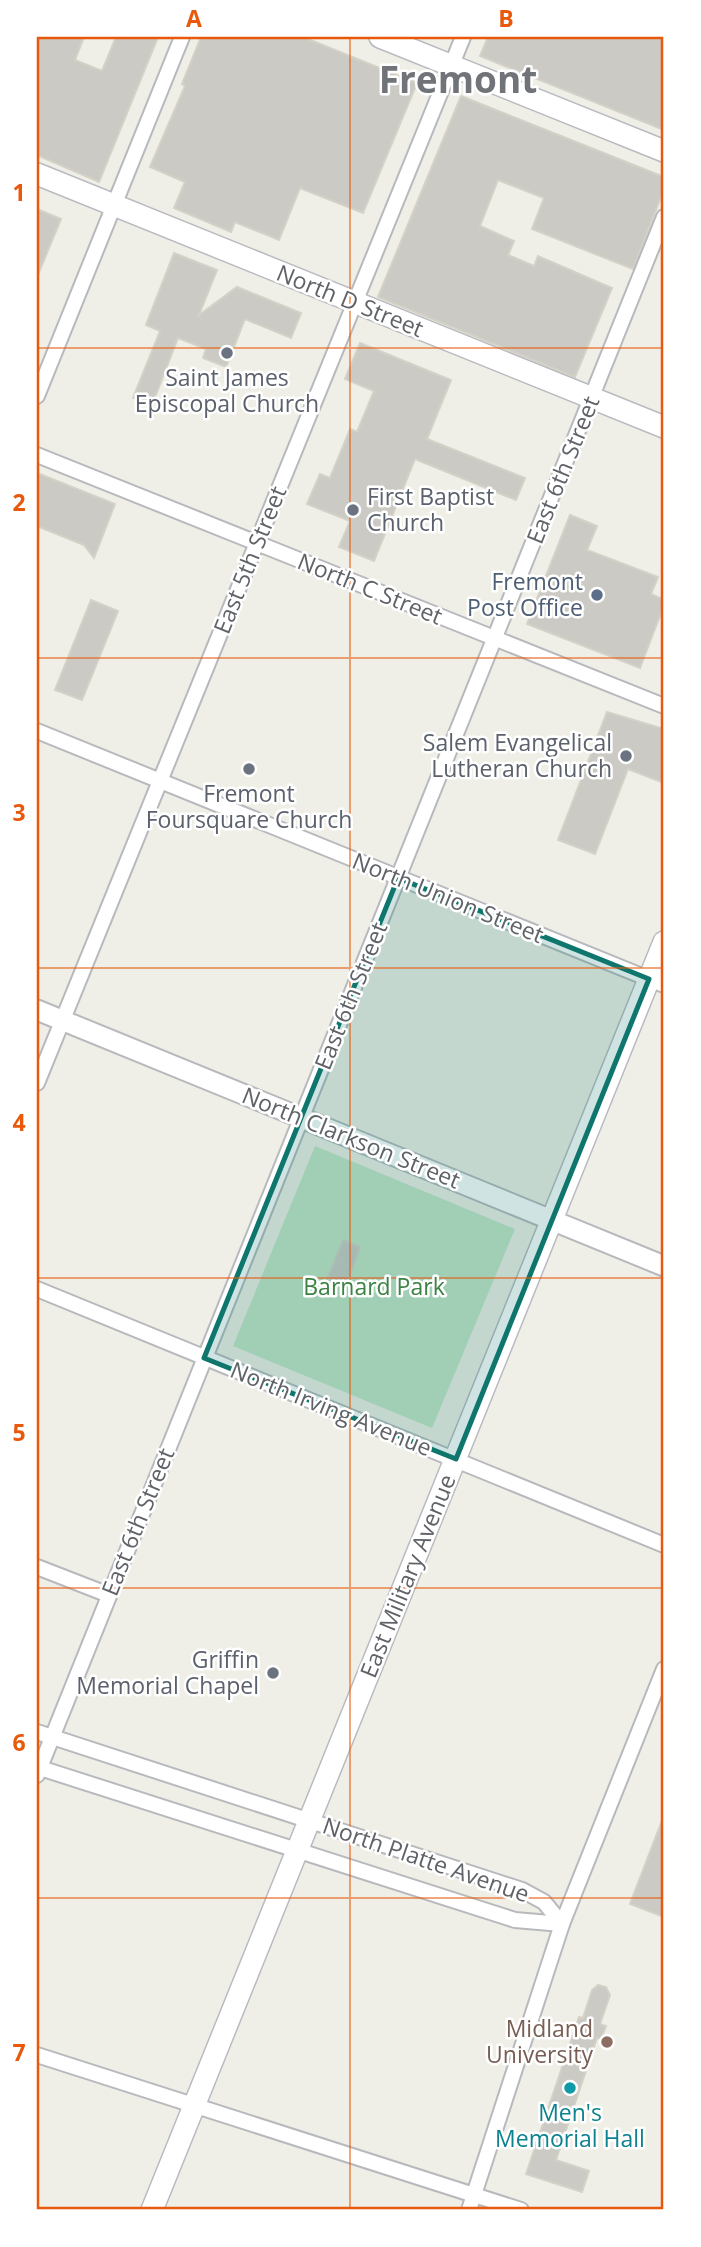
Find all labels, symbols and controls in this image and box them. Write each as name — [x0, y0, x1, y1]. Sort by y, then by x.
text: A — [186, 2, 202, 34]
text: B — [498, 2, 514, 34]
district label: Fremont — [379, 53, 537, 104]
text: 1 — [12, 176, 26, 208]
street label: North D Street — [272, 256, 429, 344]
marker: Saint James Episcopal Church — [219, 345, 235, 361]
place label: Saint James Episcopal Church — [135, 361, 319, 419]
street label: East 6th Street — [518, 391, 606, 548]
place label: First Baptist Church — [367, 480, 494, 538]
street label: East 5th Street — [205, 481, 293, 638]
text: 2 — [12, 486, 26, 518]
marker: First Baptist Church — [345, 502, 361, 518]
street label: North C Street — [293, 544, 448, 632]
place label: Fremont Post Office — [467, 565, 583, 623]
marker: Fremont Post Office — [589, 587, 605, 603]
place label: Salem Evangelical Lutheran Church — [423, 726, 612, 784]
marker: Salem Evangelical Lutheran Church — [618, 748, 634, 764]
marker: Fremont Foursquare Church — [241, 761, 257, 777]
place label: Fremont Foursquare Church — [146, 777, 352, 835]
text: 3 — [12, 796, 26, 828]
street label: North Union Street — [348, 844, 549, 950]
street label: East 6th Street — [306, 917, 394, 1074]
street label: North Clarkson Street — [238, 1079, 465, 1195]
text: 4 — [12, 1106, 26, 1138]
park label: Barnard Park — [303, 1270, 445, 1302]
street label: North Irving Avenue — [226, 1353, 437, 1463]
text: 5 — [12, 1416, 26, 1448]
street label: East 6th Street — [93, 1443, 181, 1600]
street label: East Military Avenue — [352, 1469, 463, 1682]
place label: Griffin Memorial Chapel — [76, 1643, 259, 1701]
marker: Griffin Memorial Chapel — [265, 1665, 281, 1681]
text: 6 — [12, 1726, 26, 1758]
street label: North Platte Avenue — [319, 1809, 534, 1909]
place label: Midland University — [486, 2012, 593, 2070]
marker: Midland University — [599, 2034, 615, 2050]
text: 7 — [12, 2036, 26, 2068]
marker: Men's Memorial Hall — [562, 2080, 578, 2096]
place label: Men's Memorial Hall — [495, 2096, 645, 2154]

